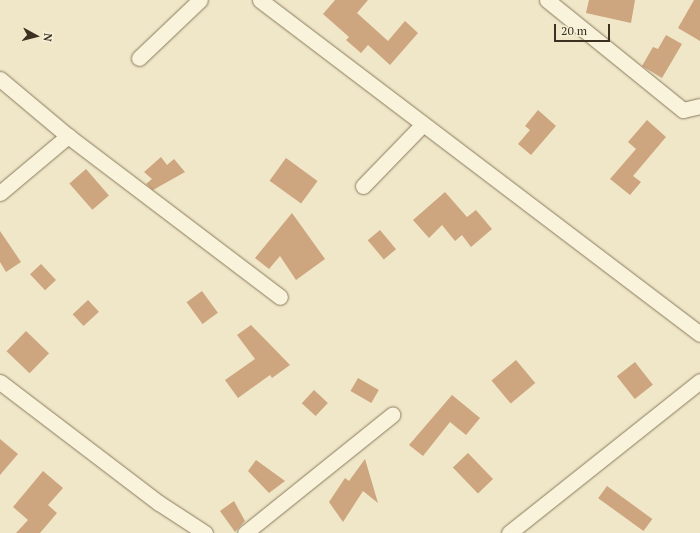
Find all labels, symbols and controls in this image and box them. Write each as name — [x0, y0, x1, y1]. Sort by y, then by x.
north arrow — [16, 16, 56, 56]
scale bar — [556, 16, 612, 42]
text: 20 m — [561, 23, 587, 38]
text: N — [40, 32, 55, 42]

